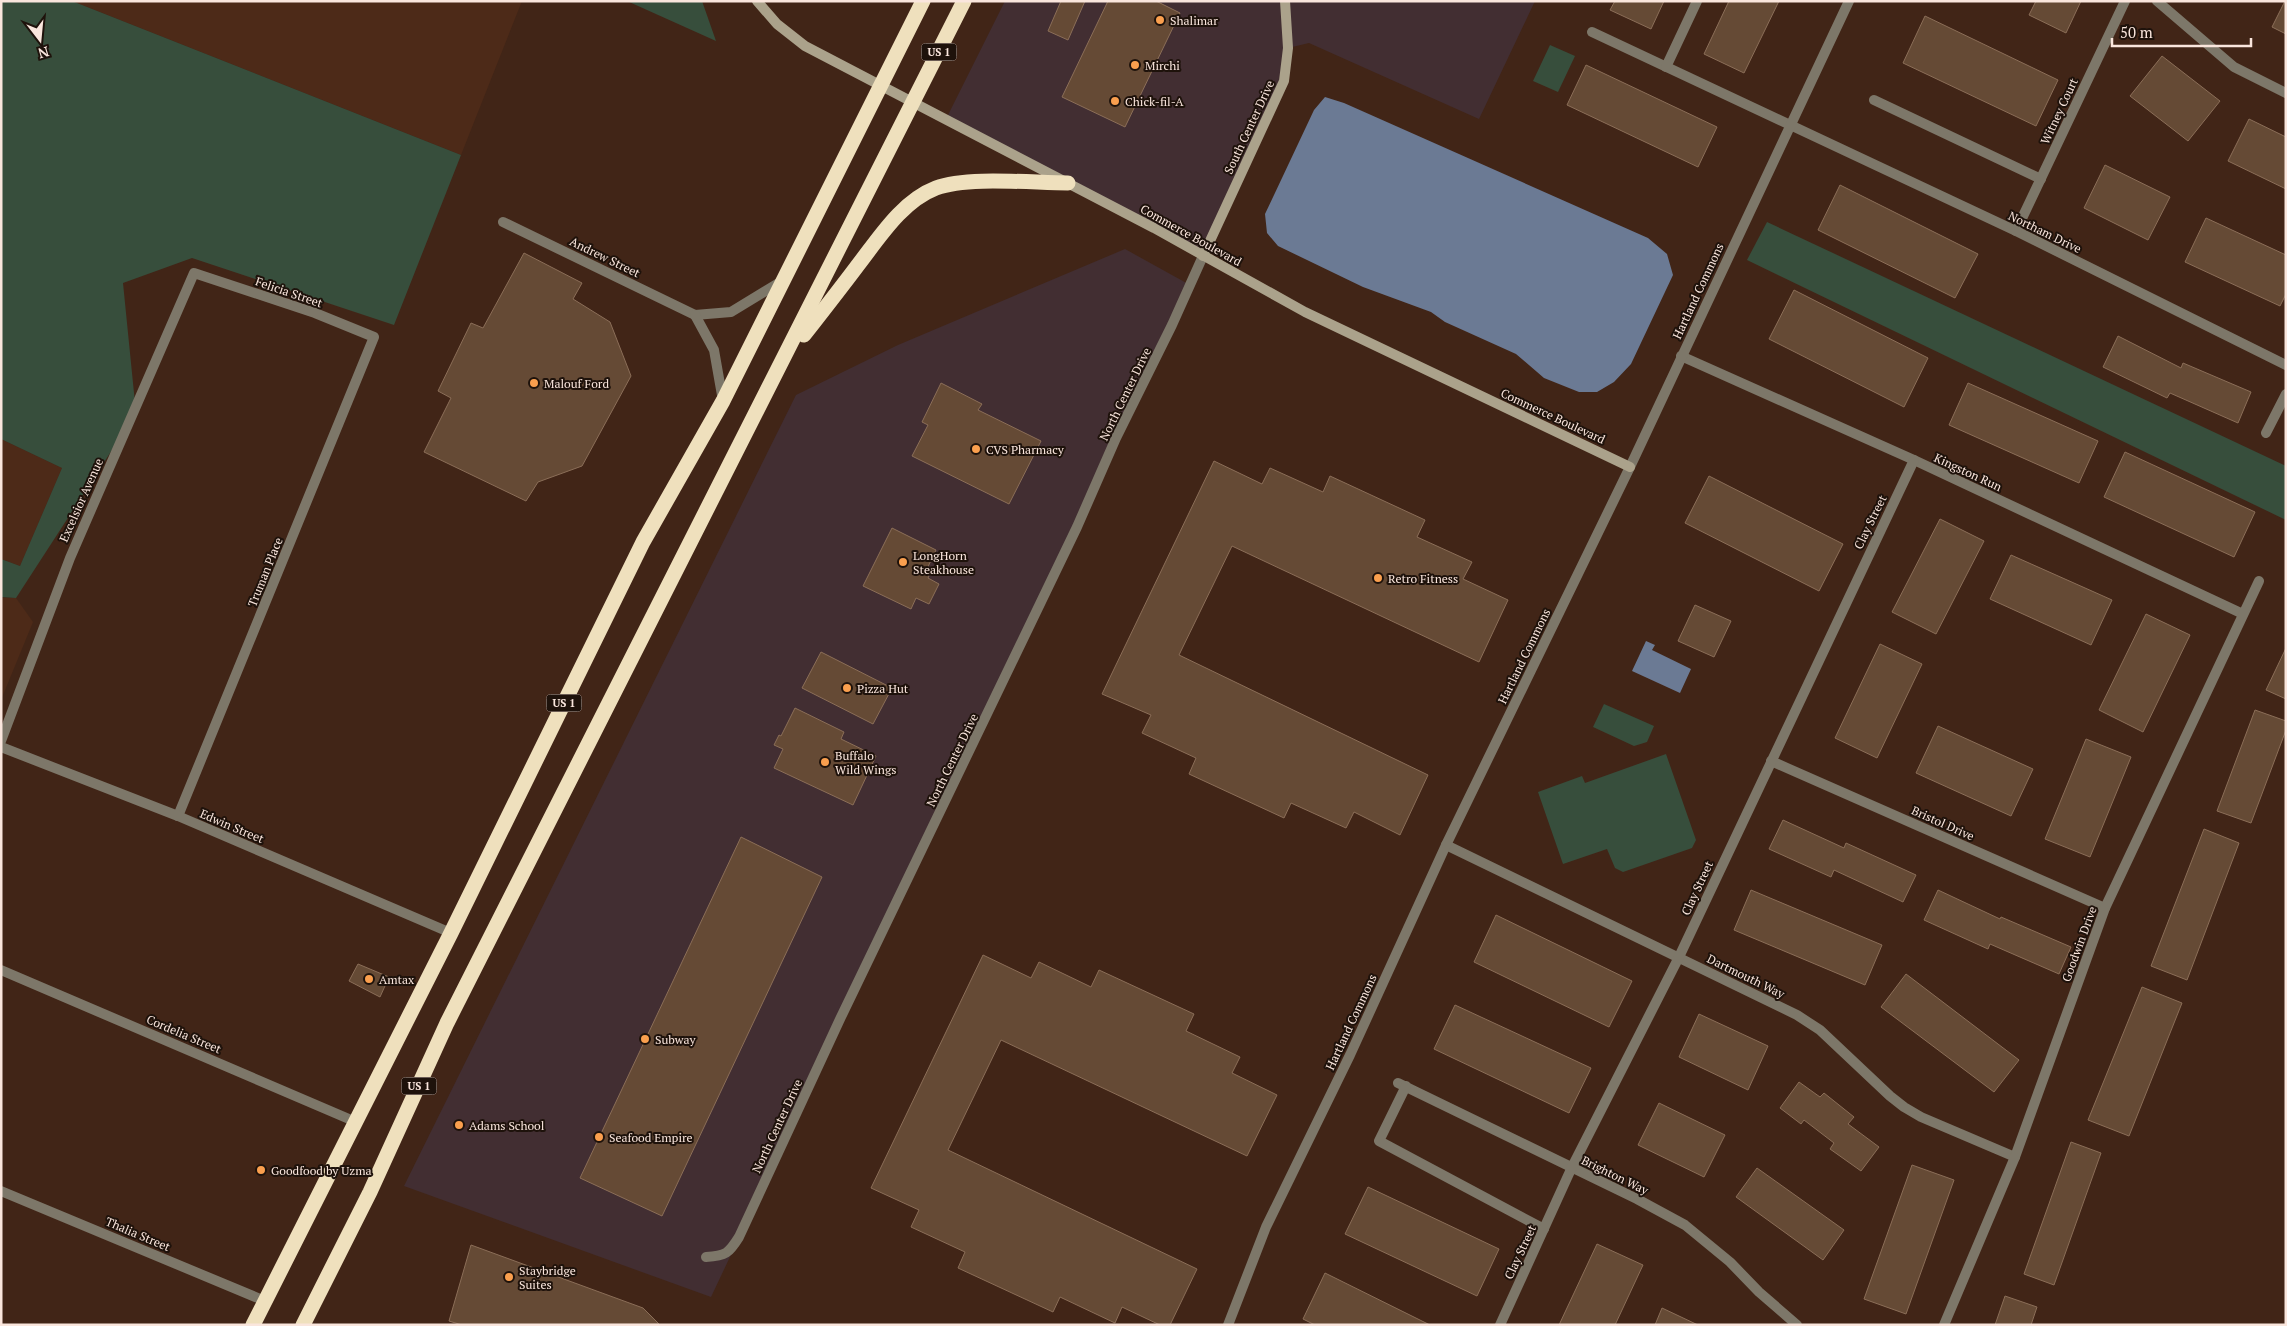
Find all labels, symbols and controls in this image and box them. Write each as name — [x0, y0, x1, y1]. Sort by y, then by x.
place label: Shalimar — [1170, 13, 1218, 28]
marker: Shalimar — [1154, 14, 1166, 26]
north arrow — [15, 15, 65, 65]
scale bar — [2112, 15, 2251, 47]
text: 50 m — [2120, 22, 2153, 42]
text: N — [36, 42, 51, 64]
road number: US 1 — [922, 44, 956, 61]
place label: Mirchi — [1145, 58, 1180, 73]
marker: Mirchi — [1129, 59, 1141, 71]
street label: Witney Court — [2037, 75, 2081, 146]
street label: South Center Drive — [1221, 78, 1277, 176]
place label: Chick-fil-A — [1125, 94, 1184, 109]
marker: Chick-fil-A — [1109, 95, 1121, 107]
street label: Commerce Boulevard — [1138, 201, 1245, 269]
street label: Northam Drive — [2006, 208, 2084, 256]
street label: Andrew Street — [567, 234, 643, 281]
street label: Hartland Commons — [1669, 241, 1727, 341]
street label: Felicia Street — [253, 274, 325, 311]
street label: North Center Drive — [1096, 345, 1154, 443]
place label: Malouf Ford — [544, 376, 609, 391]
marker: Malouf Ford — [528, 377, 540, 389]
street label: Commerce Boulevard — [1498, 385, 1608, 447]
place label: CVS Pharmacy — [986, 442, 1065, 457]
marker: CVS Pharmacy — [970, 443, 982, 455]
street label: Kingston Run — [1932, 450, 2004, 494]
street label: Excelsior Avenue — [56, 456, 106, 544]
street label: Clay Street — [1850, 492, 1890, 552]
street label: Truman Place — [244, 535, 286, 609]
place label: LongHorn Steakhouse — [913, 548, 974, 577]
marker: LongHorn Steakhouse — [897, 556, 909, 568]
place label: Retro Fitness — [1388, 571, 1458, 586]
marker: Retro Fitness — [1372, 572, 1384, 584]
street label: Hartland Commons — [1494, 606, 1554, 706]
place label: Pizza Hut — [857, 681, 909, 696]
marker: Pizza Hut — [841, 682, 853, 694]
road number: US 1 — [546, 694, 582, 711]
street label: North Center Drive — [923, 711, 981, 809]
place label: Buffalo Wild Wings — [835, 748, 896, 777]
marker: Buffalo Wild Wings — [819, 756, 831, 768]
street label: Bristol Drive — [1909, 803, 1977, 843]
street label: Edwin Street — [198, 806, 267, 846]
street label: Clay Street — [1678, 858, 1716, 918]
street label: Goodwin Drive — [2058, 904, 2100, 984]
street label: Dartmouth Way — [1705, 951, 1788, 1002]
place label: Amtax — [379, 972, 415, 987]
street label: Hartland Commons — [1322, 972, 1380, 1072]
marker: Amtax — [363, 973, 375, 985]
street label: Cordelia Street — [144, 1012, 224, 1057]
place label: Subway — [655, 1032, 697, 1047]
marker: Subway — [639, 1033, 651, 1045]
street label: North Center Drive — [749, 1077, 805, 1175]
road number: US 1 — [402, 1078, 436, 1094]
place label: Adams School — [469, 1118, 545, 1133]
marker: Adams School — [453, 1119, 465, 1131]
place label: Seafood Empire — [609, 1130, 693, 1145]
marker: Seafood Empire — [593, 1131, 605, 1143]
street label: Brighton Way — [1579, 1152, 1652, 1198]
place label: Goodfood by Uzma — [271, 1163, 372, 1178]
marker: Goodfood by Uzma — [255, 1164, 267, 1176]
street label: Thalia Street — [103, 1214, 173, 1255]
street label: Clay Street — [1501, 1222, 1539, 1282]
place label: Staybridge Suites — [519, 1263, 576, 1292]
marker: Staybridge Suites — [503, 1271, 515, 1283]

